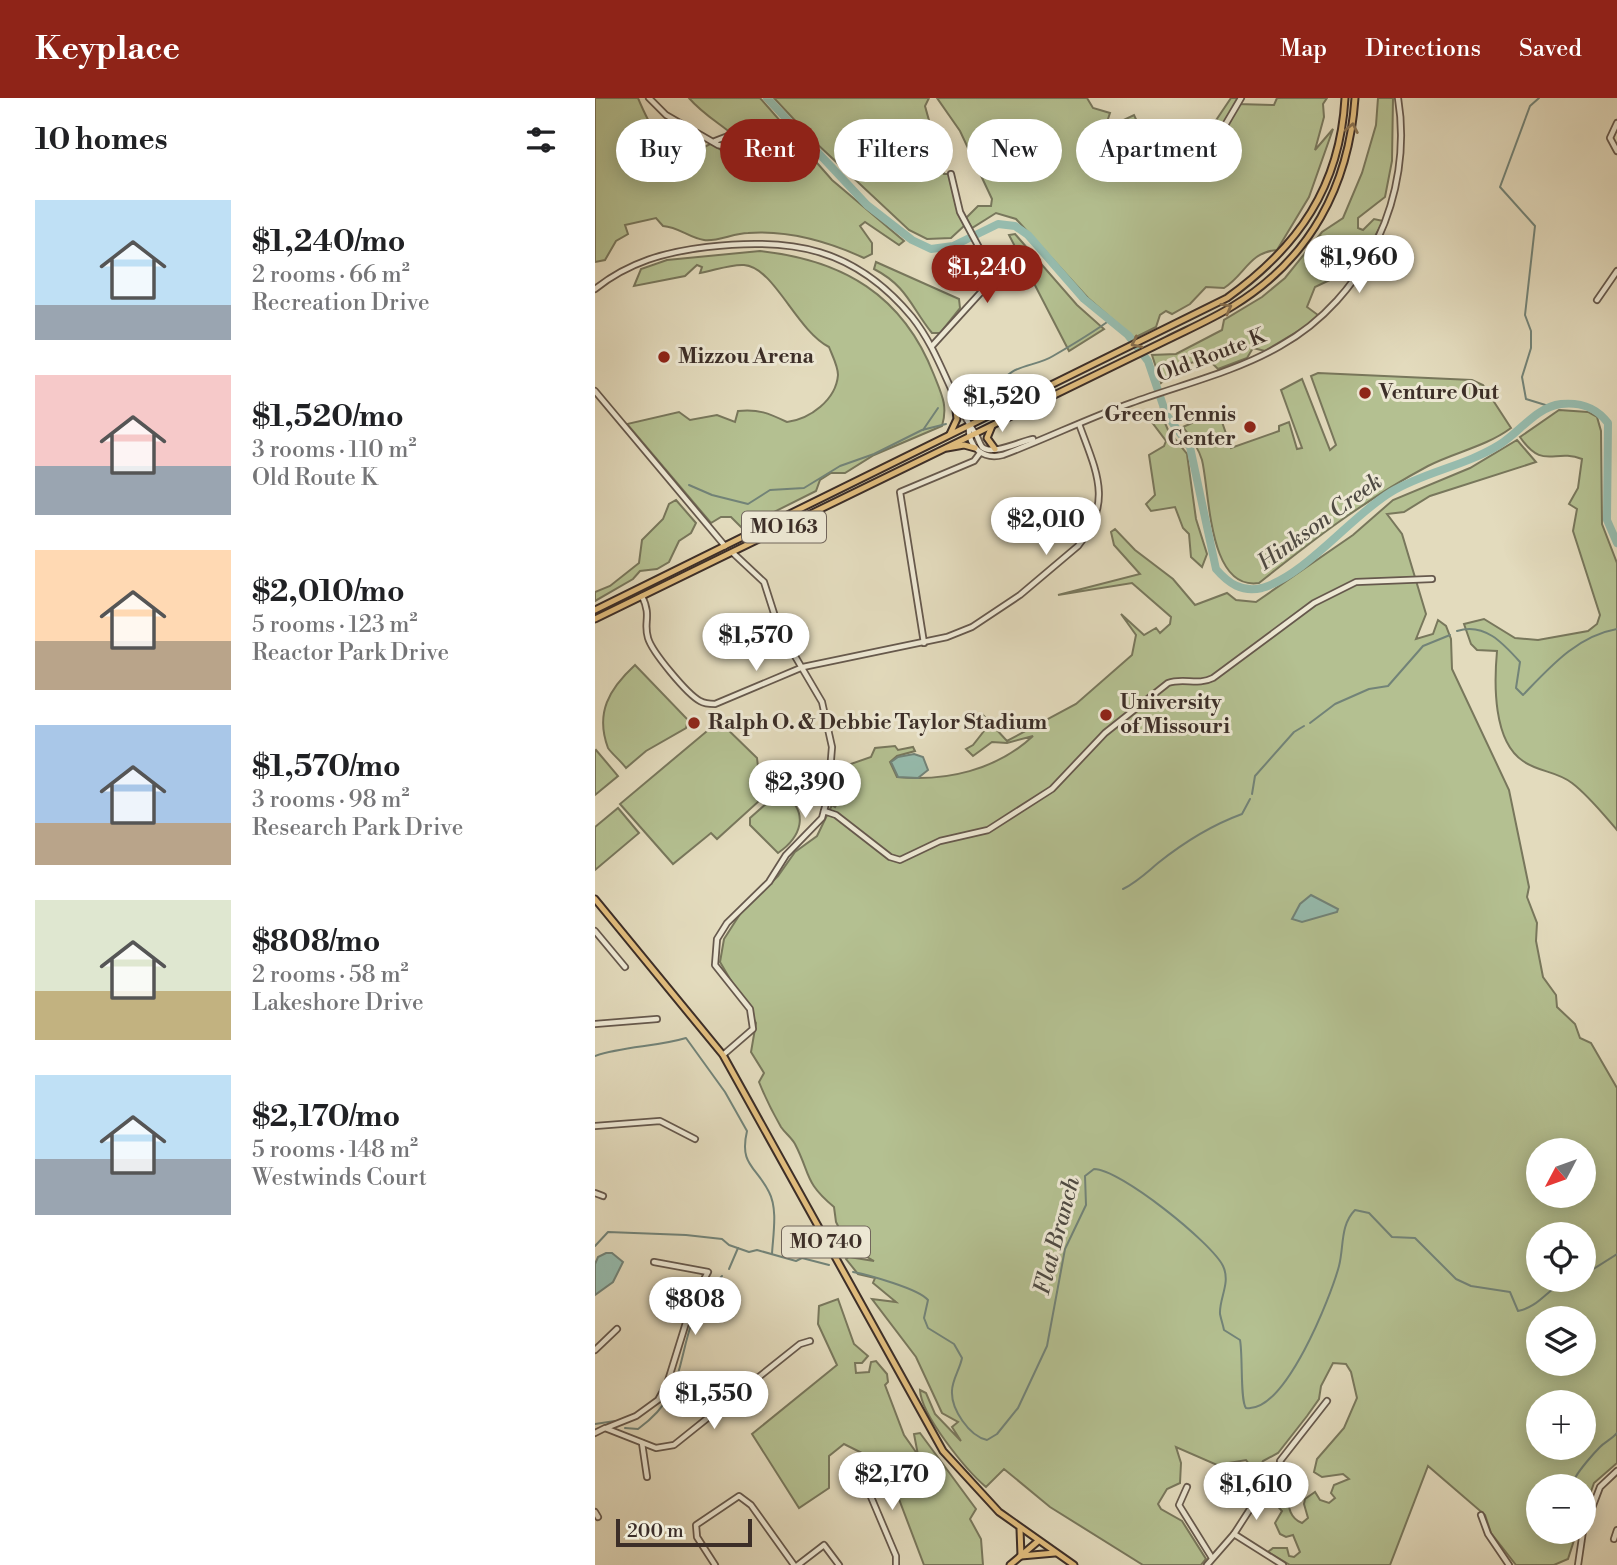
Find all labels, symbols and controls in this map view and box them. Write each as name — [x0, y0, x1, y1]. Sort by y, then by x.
text: Keyplace — [35, 29, 180, 70]
text: Map — [1280, 34, 1327, 64]
text: Directions — [1365, 34, 1481, 64]
text: Saved — [1519, 34, 1582, 64]
chip: Buy — [616, 119, 706, 182]
chip: Rent — [720, 119, 820, 182]
chip: Filters — [834, 119, 953, 182]
chip: New — [967, 119, 1062, 182]
chip: Apartment — [1076, 119, 1242, 182]
text: 10 homes — [35, 121, 168, 159]
icon: filters — [522, 121, 560, 159]
one-way arrow — [1343, 122, 1358, 134]
text: $1,240/mo — [252, 223, 405, 261]
icon: home — [91, 228, 175, 312]
pin: $1,960 — [1302, 236, 1416, 295]
text: $1,960 — [1320, 244, 1398, 272]
pin: $1,240 — [930, 246, 1044, 305]
text: $1,240 — [948, 254, 1026, 282]
text: 2 rooms · 66 m² — [252, 261, 410, 289]
text: Recreation Drive — [252, 289, 430, 317]
one-way arrow — [1220, 303, 1232, 317]
street label: Old Route K — [1153, 323, 1271, 389]
one-way arrow — [1131, 335, 1143, 349]
place label: Mizzou Arena — [678, 344, 814, 370]
marker: Mizzou Arena — [656, 349, 672, 365]
pin: $1,520 — [945, 374, 1059, 434]
place label: Venture Out — [1378, 380, 1499, 406]
text: $1,520 — [963, 383, 1041, 411]
marker: Venture Out — [1357, 385, 1373, 401]
text: $1,520/mo — [252, 398, 404, 436]
place label: Green Tennis Center — [1104, 402, 1236, 452]
icon: home — [91, 403, 175, 487]
marker: Green Tennis Center — [1242, 419, 1258, 435]
text: 3 rooms · 110 m² — [252, 436, 416, 464]
text: Old Route K — [252, 464, 377, 492]
water label: Hinkson Creek — [1251, 467, 1388, 577]
pin: $2,010 — [989, 498, 1103, 557]
text: $2,010 — [1007, 506, 1085, 534]
road number: MO 163 — [742, 512, 826, 542]
text: $2,010/mo — [252, 573, 405, 611]
icon: home — [91, 578, 175, 662]
text: 5 rooms · 123 m² — [252, 611, 418, 639]
pin: $1,570 — [699, 614, 813, 673]
text: $1,570 — [718, 622, 794, 650]
text: Reactor Park Drive — [252, 639, 449, 667]
place label: University of Missouri — [1120, 690, 1230, 740]
marker: University of Missouri — [1098, 707, 1114, 723]
place label: Ralph O. & Debbie Taylor Stadium — [708, 710, 1047, 736]
marker: Ralph O. & Debbie Taylor Stadium — [686, 715, 702, 731]
text: $1,570/mo — [252, 748, 401, 786]
icon: home — [91, 753, 175, 837]
pin: $2,390 — [748, 760, 862, 820]
text: $2,390 — [765, 769, 845, 797]
text: 3 rooms · 98 m² — [252, 786, 409, 814]
text: Research Park Drive — [252, 814, 463, 842]
text: $808/mo — [252, 923, 381, 961]
icon: home — [91, 928, 175, 1012]
text: 2 rooms · 58 m² — [252, 961, 409, 989]
text: Lakeshore Drive — [252, 989, 424, 1017]
text: $2,170/mo — [252, 1098, 400, 1136]
icon: home — [91, 1103, 175, 1187]
text: 5 rooms · 148 m² — [252, 1136, 418, 1164]
north arrow — [1526, 1138, 1596, 1208]
map controls — [1526, 1138, 1596, 1544]
text: Westwinds Court — [252, 1164, 427, 1192]
water label: Flat Branch — [1028, 1174, 1086, 1298]
button: locate — [1526, 1222, 1596, 1292]
road number: MO 740 — [782, 1226, 870, 1258]
pin: $808 — [654, 1278, 736, 1337]
text: $808 — [665, 1286, 725, 1314]
button: layers — [1526, 1306, 1596, 1376]
pin: $1,550 — [657, 1372, 771, 1431]
text: $1,550 — [675, 1380, 753, 1408]
button: + — [1526, 1390, 1596, 1460]
pin: $2,170 — [835, 1452, 949, 1512]
text: $2,170 — [855, 1461, 929, 1489]
pin: $1,610 — [1199, 1462, 1313, 1522]
text: $1,610 — [1220, 1471, 1292, 1499]
button: − — [1526, 1474, 1596, 1544]
scale bar — [616, 1516, 753, 1548]
text: 200 m — [627, 1519, 684, 1543]

